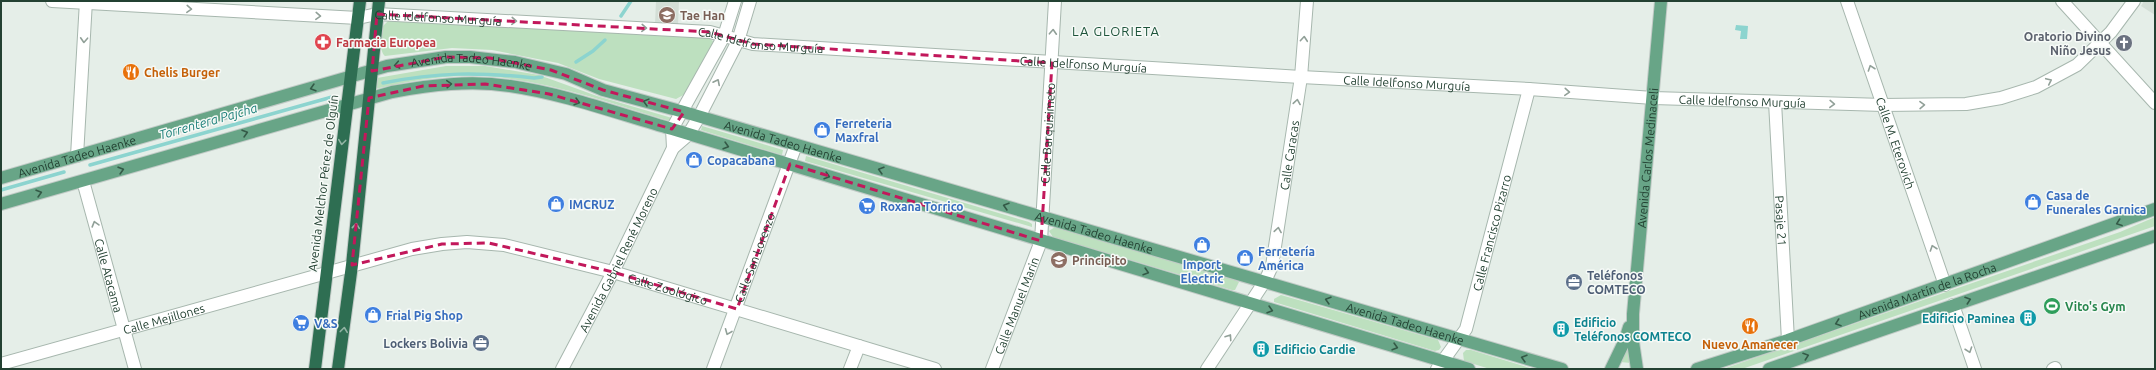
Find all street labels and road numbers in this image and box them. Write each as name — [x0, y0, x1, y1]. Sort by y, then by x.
street label: Calle Idelfonso Murguía — [374, 7, 502, 27]
street label: Calle Idelfonso Murguía — [698, 25, 824, 55]
street label: Avenida Tadeo Haenke — [410, 50, 533, 72]
street label: Calle Idelfonso Murguía — [1019, 54, 1147, 74]
street label: Calle Idelfonso Murguía — [1343, 73, 1471, 92]
street label: Calle Barquisimeto — [1038, 82, 1057, 184]
street label: Avenida Carlos Medinaceli — [1634, 87, 1660, 228]
street label: Calle Idelfonso Murguía — [1678, 92, 1806, 109]
street label: Avenida Melchor Pérez de Olguín — [306, 94, 340, 272]
street label: Calle M. Eterovich — [1874, 95, 1918, 190]
street label: Avenida Tadeo Haenke — [723, 118, 844, 164]
street label: Calle Caracas — [1277, 119, 1301, 191]
street label: Avenida Tadeo Haenke — [16, 133, 137, 179]
street label: Calle Francisco Pizarro — [1470, 173, 1513, 292]
street label: Avenida Gabriel René Moreno — [576, 185, 660, 334]
street label: Pasaje 21 — [1774, 195, 1789, 246]
street label: Avenida Tadeo Haenke — [1034, 209, 1155, 255]
street label: Calle San Lorenzo — [732, 211, 777, 304]
street label: Calle Atacama — [93, 237, 126, 314]
street label: Calle Manuel Marin — [992, 255, 1041, 356]
street label: Avenida Martín de la Rocha — [1856, 260, 1998, 321]
street label: Calle Zoológico — [626, 270, 709, 307]
street label: Avenida Tadeo Haenke — [1345, 300, 1466, 347]
street label: Calle Mejillones — [121, 301, 206, 336]

